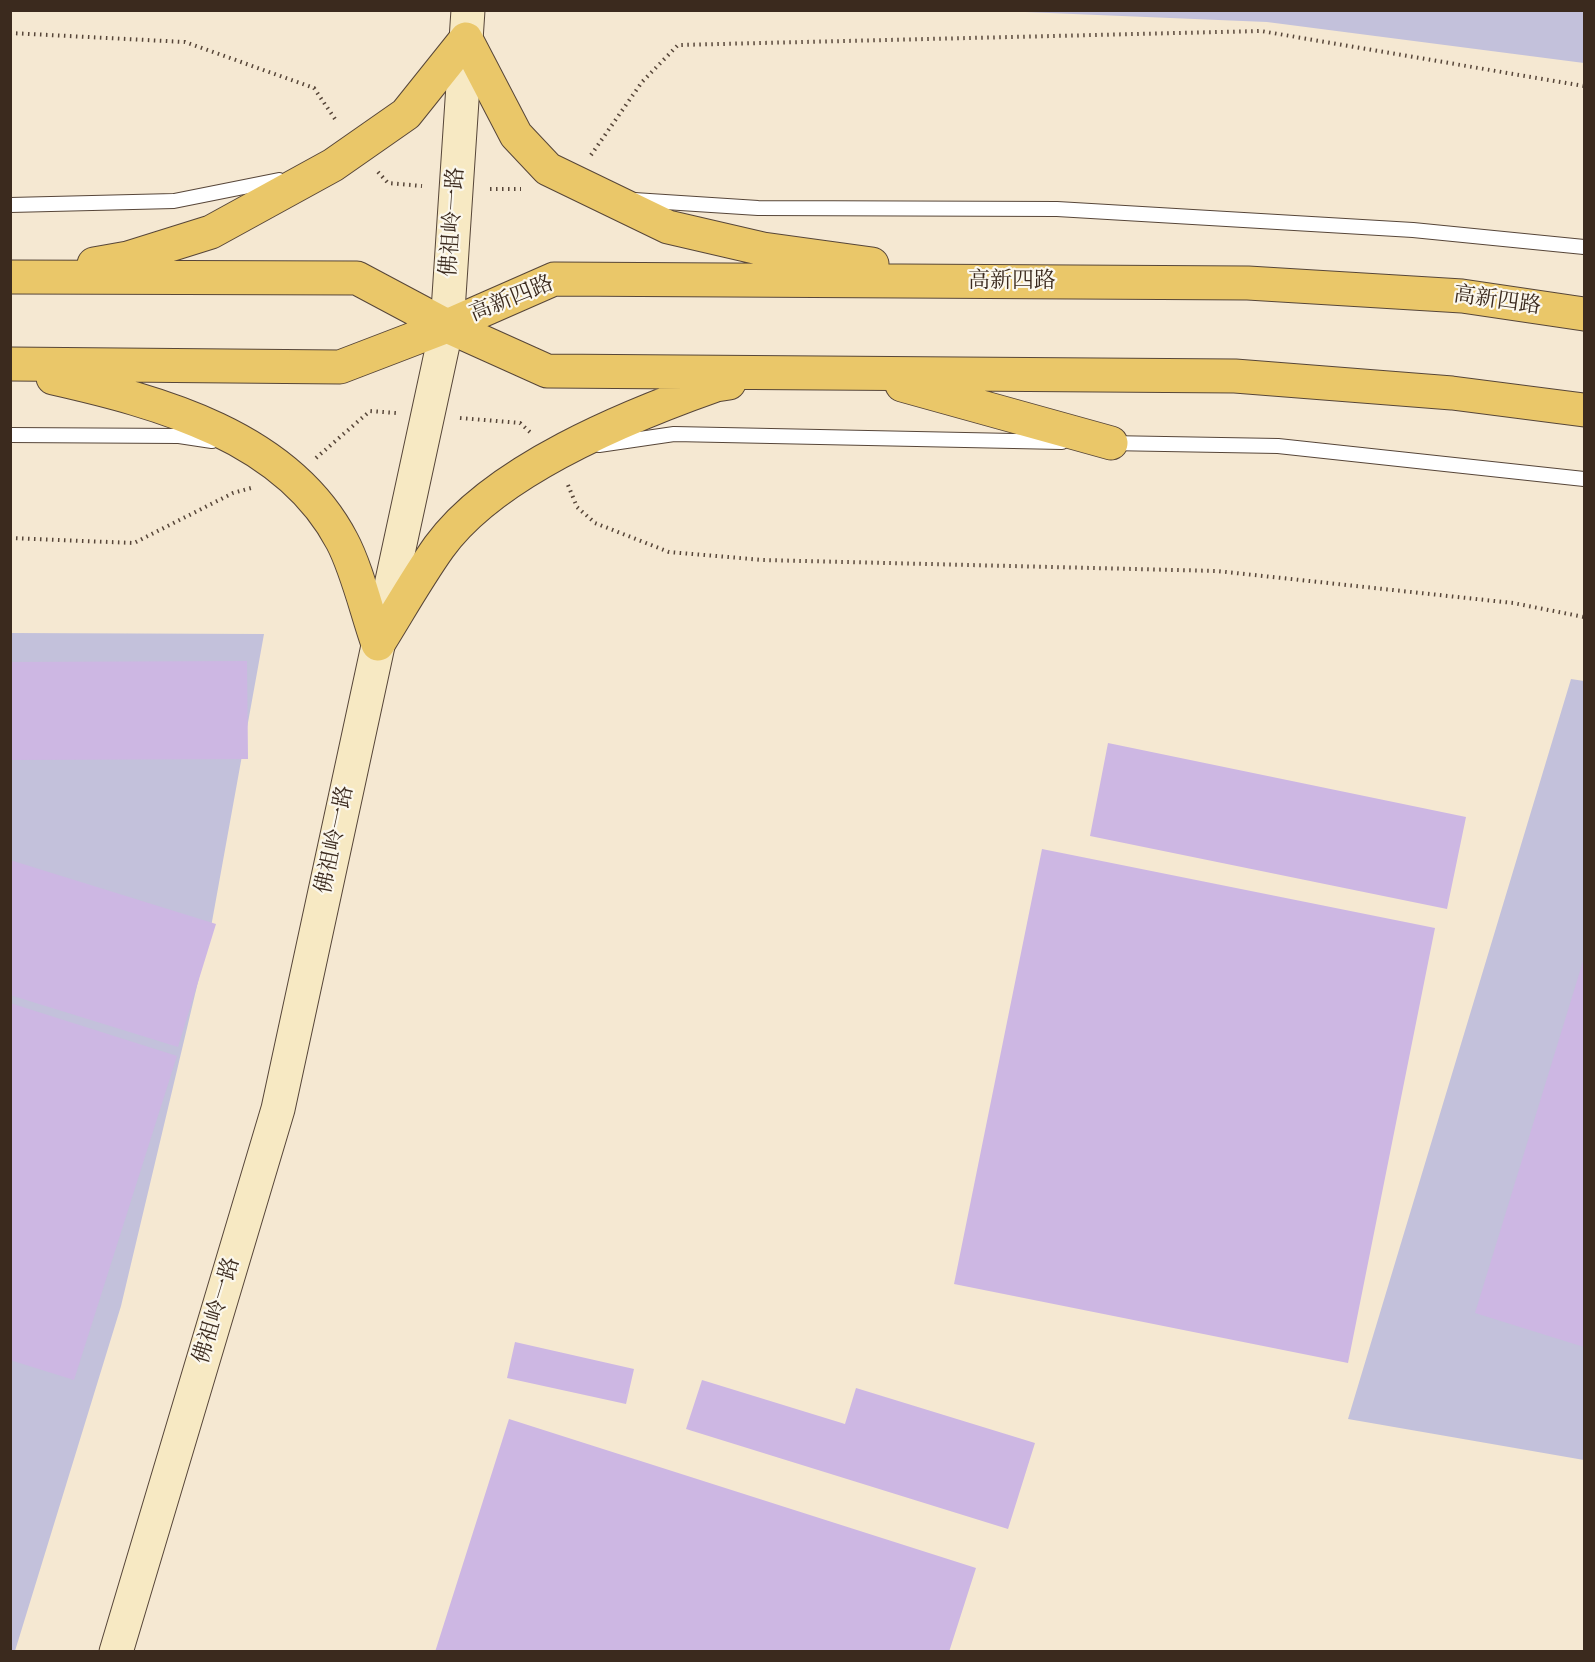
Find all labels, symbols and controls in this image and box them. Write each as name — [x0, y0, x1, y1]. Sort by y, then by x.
street label: 佛祖岭一路 — [437, 166, 471, 278]
street label: 高新四路 — [968, 269, 1056, 295]
street label: 高新四路 — [466, 271, 558, 329]
street label: 高新四路 — [1452, 283, 1542, 321]
street label: 佛祖岭一路 — [312, 783, 360, 897]
street label: 佛祖岭一路 — [189, 1255, 247, 1367]

